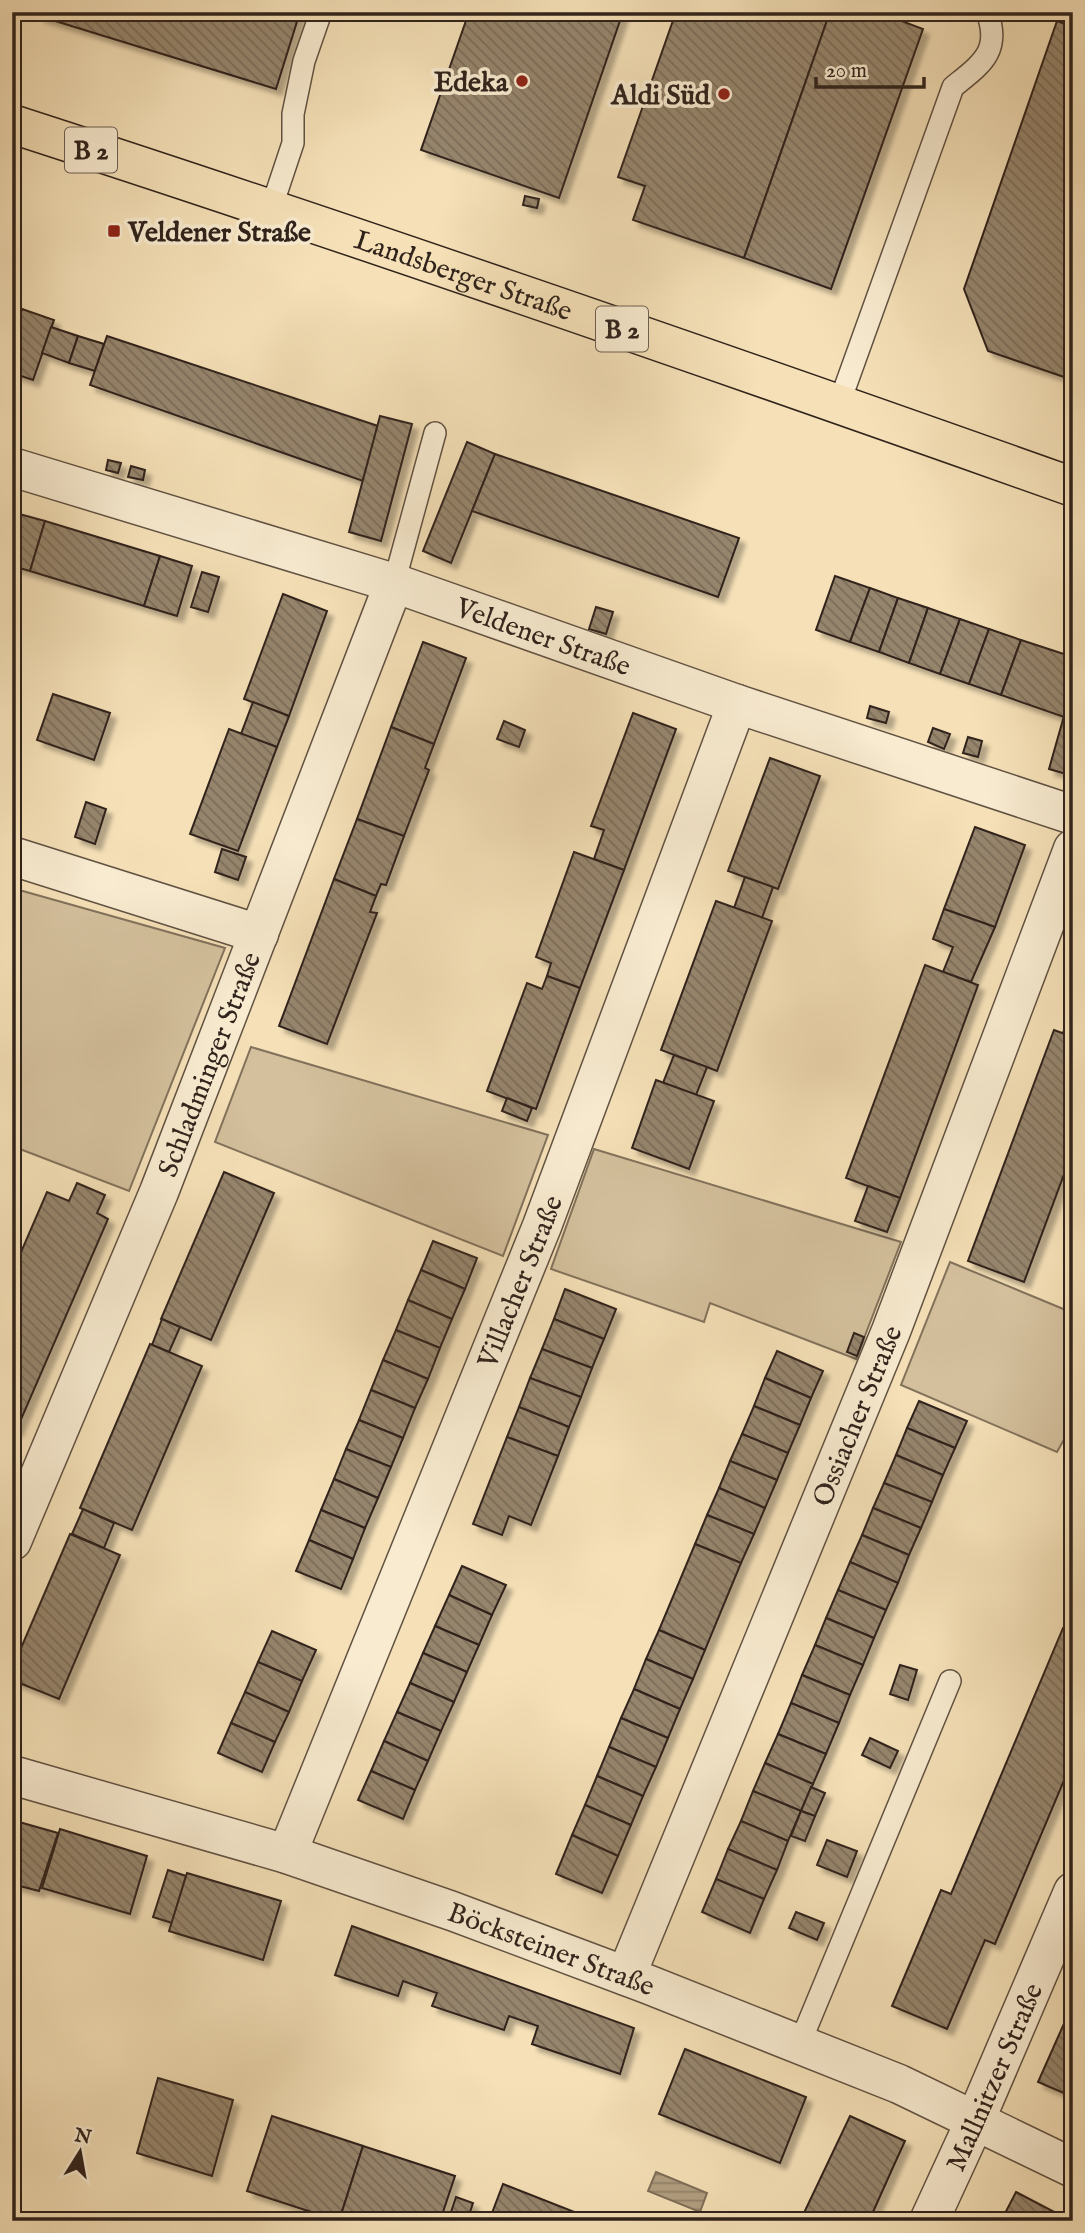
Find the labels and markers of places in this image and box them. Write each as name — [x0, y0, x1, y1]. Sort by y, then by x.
place label: Edeka — [434, 66, 509, 101]
marker: Edeka — [514, 73, 530, 89]
place label: Aldi Süd — [610, 79, 711, 114]
marker: Aldi Süd — [716, 86, 732, 102]
place label: Veldener Straße — [127, 216, 311, 251]
marker: Veldener Straße — [106, 223, 122, 239]

